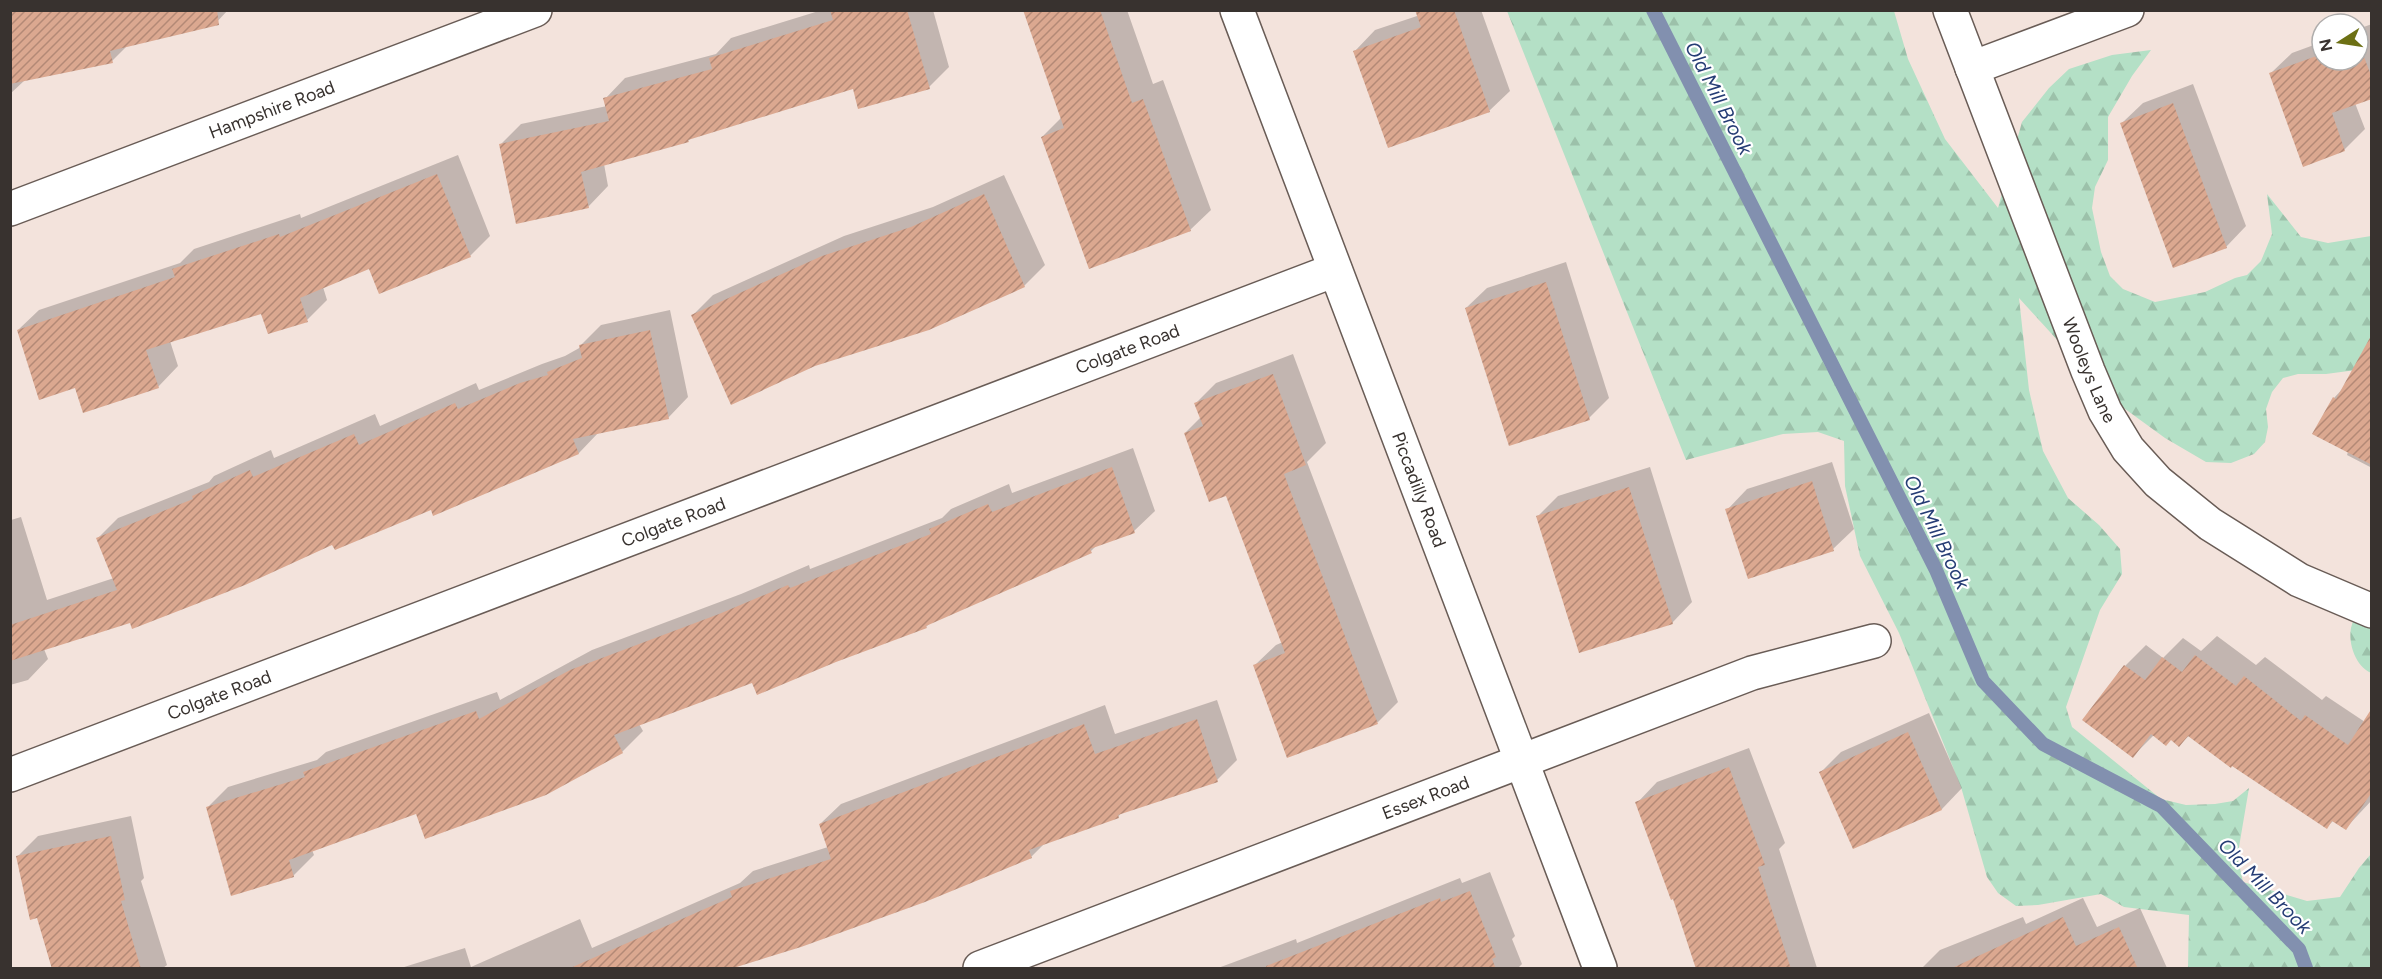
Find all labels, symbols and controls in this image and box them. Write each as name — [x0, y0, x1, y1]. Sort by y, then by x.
north arrow — [2310, 12, 2370, 72]
water label: Old Mill Brook — [1680, 37, 1758, 160]
text: N — [2315, 37, 2336, 53]
street label: Hampshire Road — [206, 76, 338, 144]
street label: Wooleys Lane — [2058, 314, 2121, 427]
street label: Colgate Road — [1072, 319, 1183, 379]
street label: Piccadilly Road — [1387, 429, 1451, 550]
water label: Old Mill Brook — [1899, 471, 1976, 594]
street label: Colgate Road — [618, 492, 729, 552]
street label: Colgate Road — [164, 665, 274, 725]
street label: Essex Road — [1379, 771, 1472, 824]
water label: Old Mill Brook — [2213, 833, 2318, 940]

